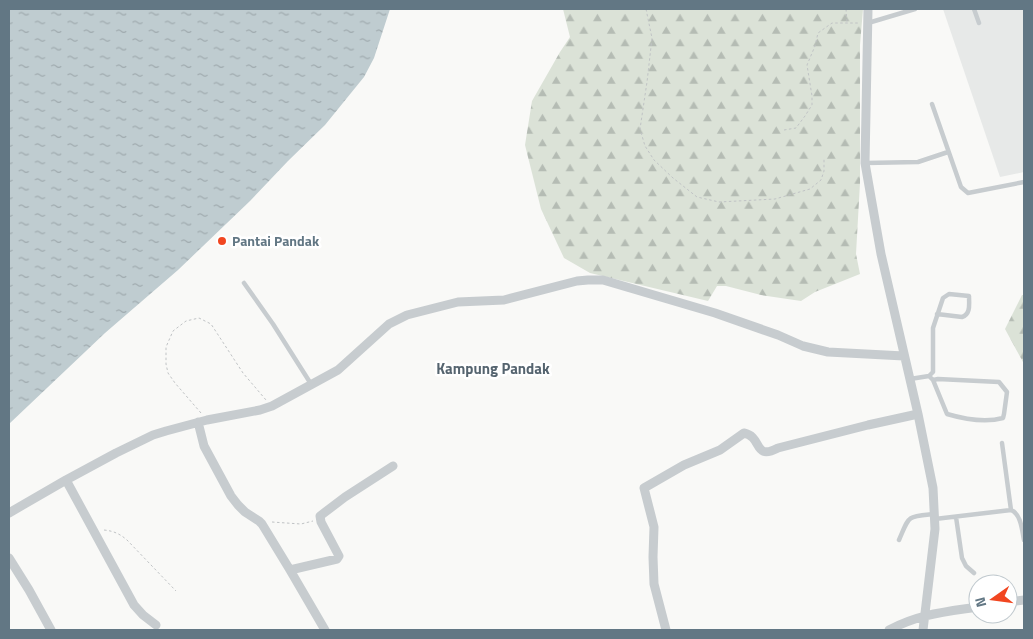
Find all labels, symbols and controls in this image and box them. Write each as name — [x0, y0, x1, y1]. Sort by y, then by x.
place label: Pantai Pandak — [232, 230, 320, 251]
marker: Pantai Pandak — [216, 235, 228, 247]
district label: Kampung Pandak — [436, 357, 550, 380]
north arrow — [968, 574, 1018, 624]
text: N — [969, 595, 991, 610]

